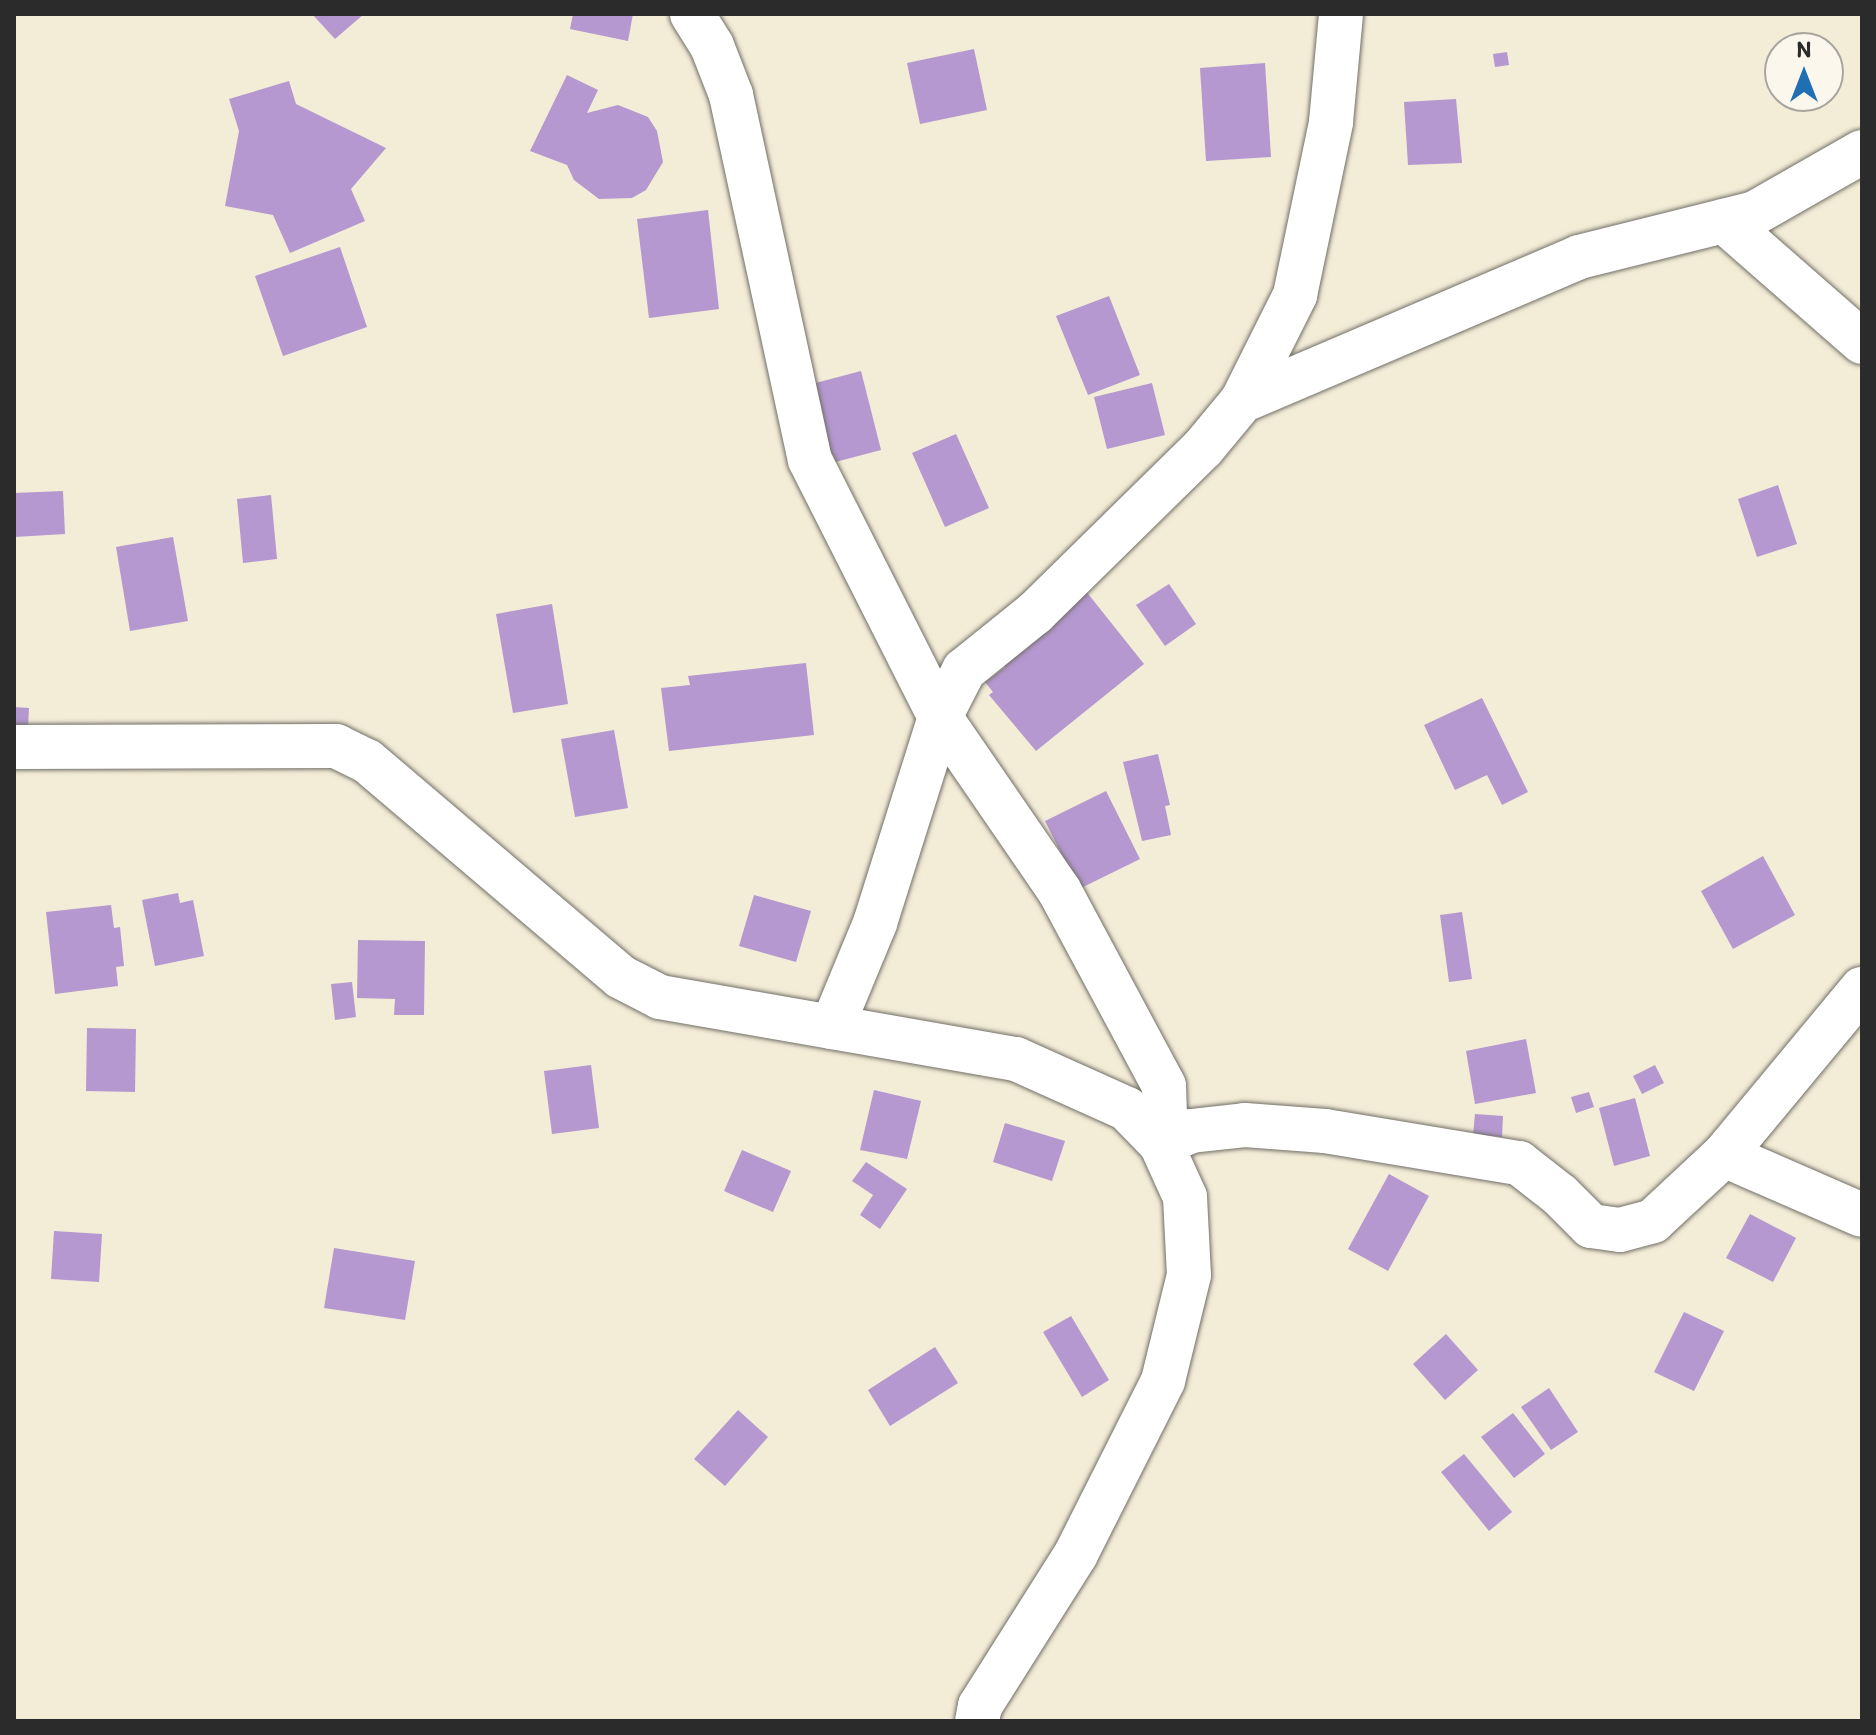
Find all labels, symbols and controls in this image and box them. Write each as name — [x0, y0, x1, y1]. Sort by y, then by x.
north arrow — [1764, 32, 1844, 112]
text: N — [1797, 36, 1811, 63]

